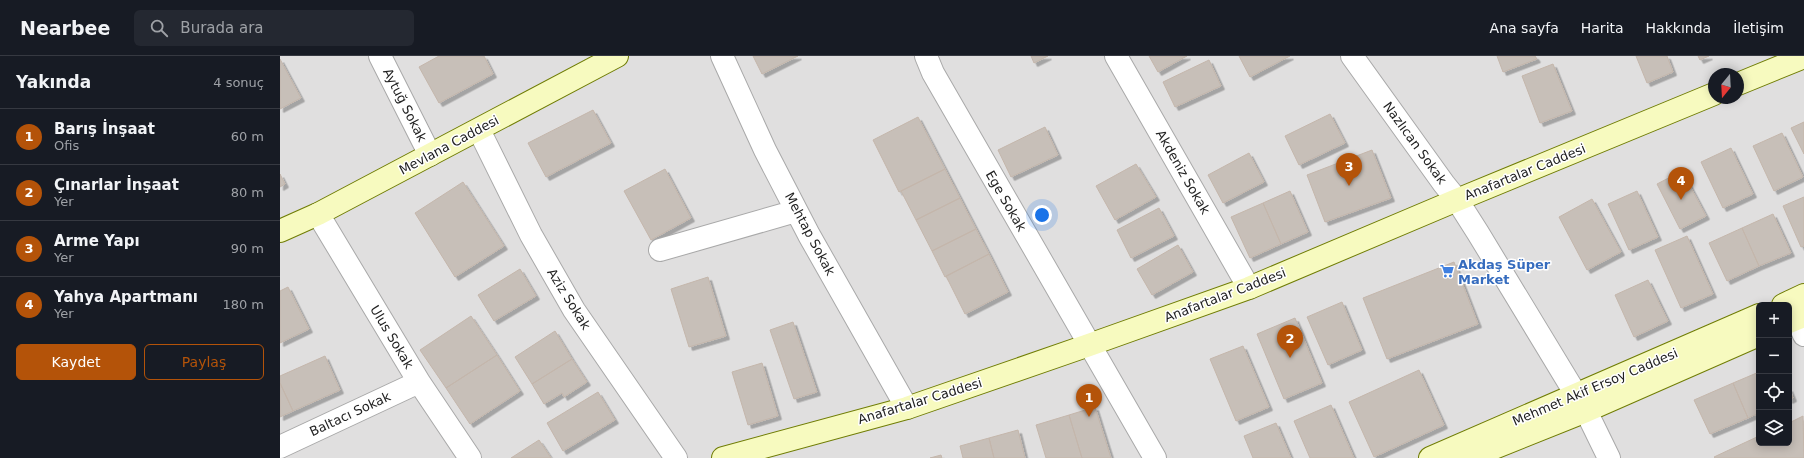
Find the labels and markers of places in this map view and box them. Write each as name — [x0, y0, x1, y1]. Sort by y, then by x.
pin: 3 — [1336, 153, 1362, 186]
pin: 4 — [1668, 167, 1694, 200]
place label: Akdaş Süper Market — [1458, 257, 1551, 287]
supermarket icon: Akdaş Süper Market — [1439, 263, 1455, 279]
pin: 2 — [1277, 325, 1303, 358]
pin: 1 — [1076, 384, 1102, 417]

